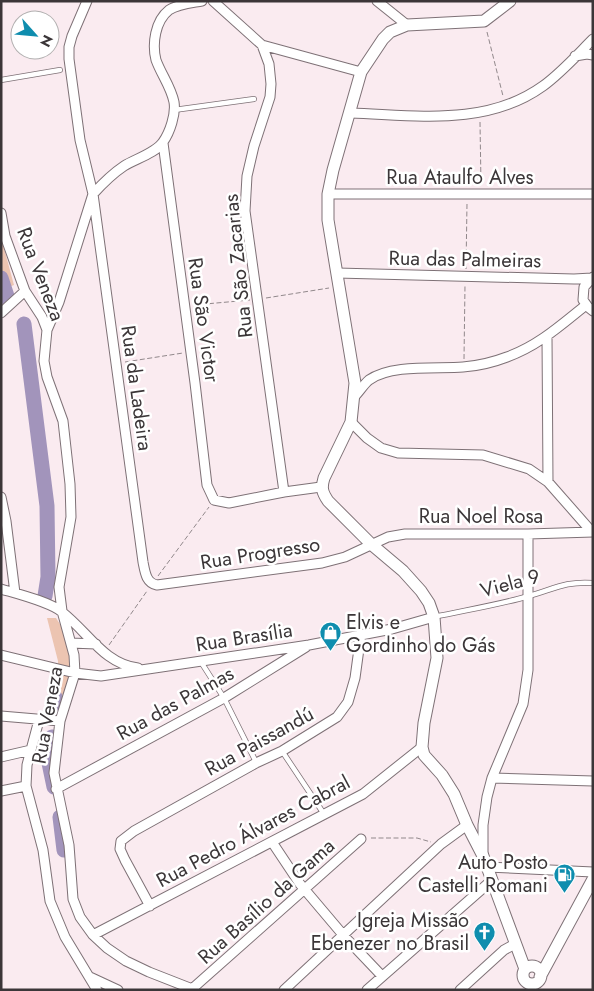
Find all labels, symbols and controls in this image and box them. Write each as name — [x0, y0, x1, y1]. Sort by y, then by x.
north arrow — [10, 10, 60, 60]
text: N — [35, 31, 58, 50]
street label: Rua Ataulfo Alves — [386, 163, 534, 192]
street label: Rua São Zacarias — [217, 193, 260, 339]
street label: Rua Veneza — [9, 223, 72, 325]
street label: Rua das Palmeiras — [388, 244, 542, 275]
street label: Rua São Victor — [180, 256, 227, 384]
street label: Rua da Ladeira — [113, 323, 160, 453]
street label: Rua Noel Rosa — [419, 502, 543, 531]
street label: Rua Progresso — [198, 530, 322, 577]
street label: Viela 9 — [477, 562, 543, 605]
place label: Elvis e Gordinho do Gás — [346, 608, 495, 660]
street label: Rua Brasília — [194, 616, 295, 659]
shop icon: Elvis e Gordinho do Gás — [318, 621, 342, 652]
street label: Rua das Palmas — [111, 659, 239, 748]
street label: Rua Veneza — [25, 664, 70, 766]
street label: Rua Paissandú — [199, 700, 319, 783]
street label: Rua Pedro Álvares Cabral — [151, 768, 355, 895]
street label: Rua Basílio da Gama — [191, 832, 341, 971]
place label: Auto Posto Castelli Romani — [418, 848, 548, 900]
fuel station icon: Auto Posto Castelli Romani — [552, 862, 576, 893]
place label: Igreja Missão Ebenezer no Brasil — [311, 906, 469, 958]
church icon: Igreja Missão Ebenezer no Brasil — [473, 920, 497, 951]

